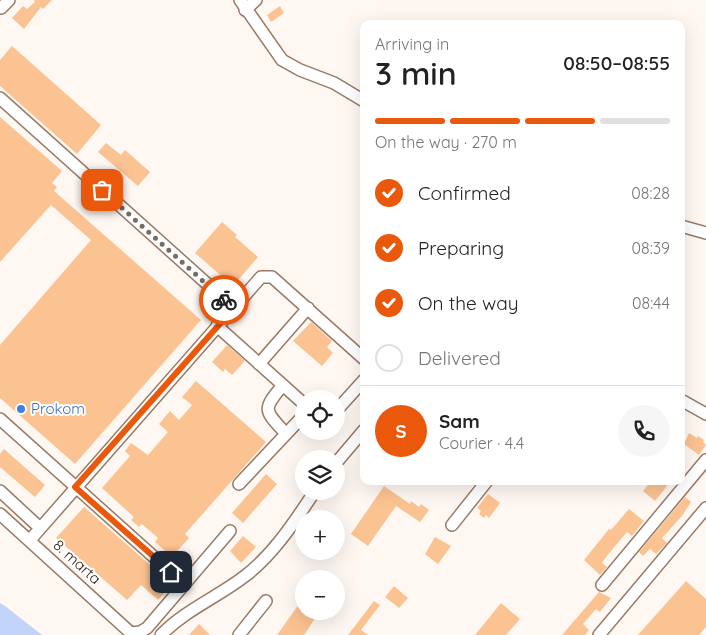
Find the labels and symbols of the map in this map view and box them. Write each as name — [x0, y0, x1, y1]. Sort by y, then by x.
pin — [81, 169, 123, 211]
courier — [199, 275, 249, 325]
place label: Prokom — [31, 399, 85, 418]
marker: Prokom — [15, 403, 27, 415]
street label: 8. marta — [50, 535, 105, 588]
pin — [150, 551, 192, 593]

